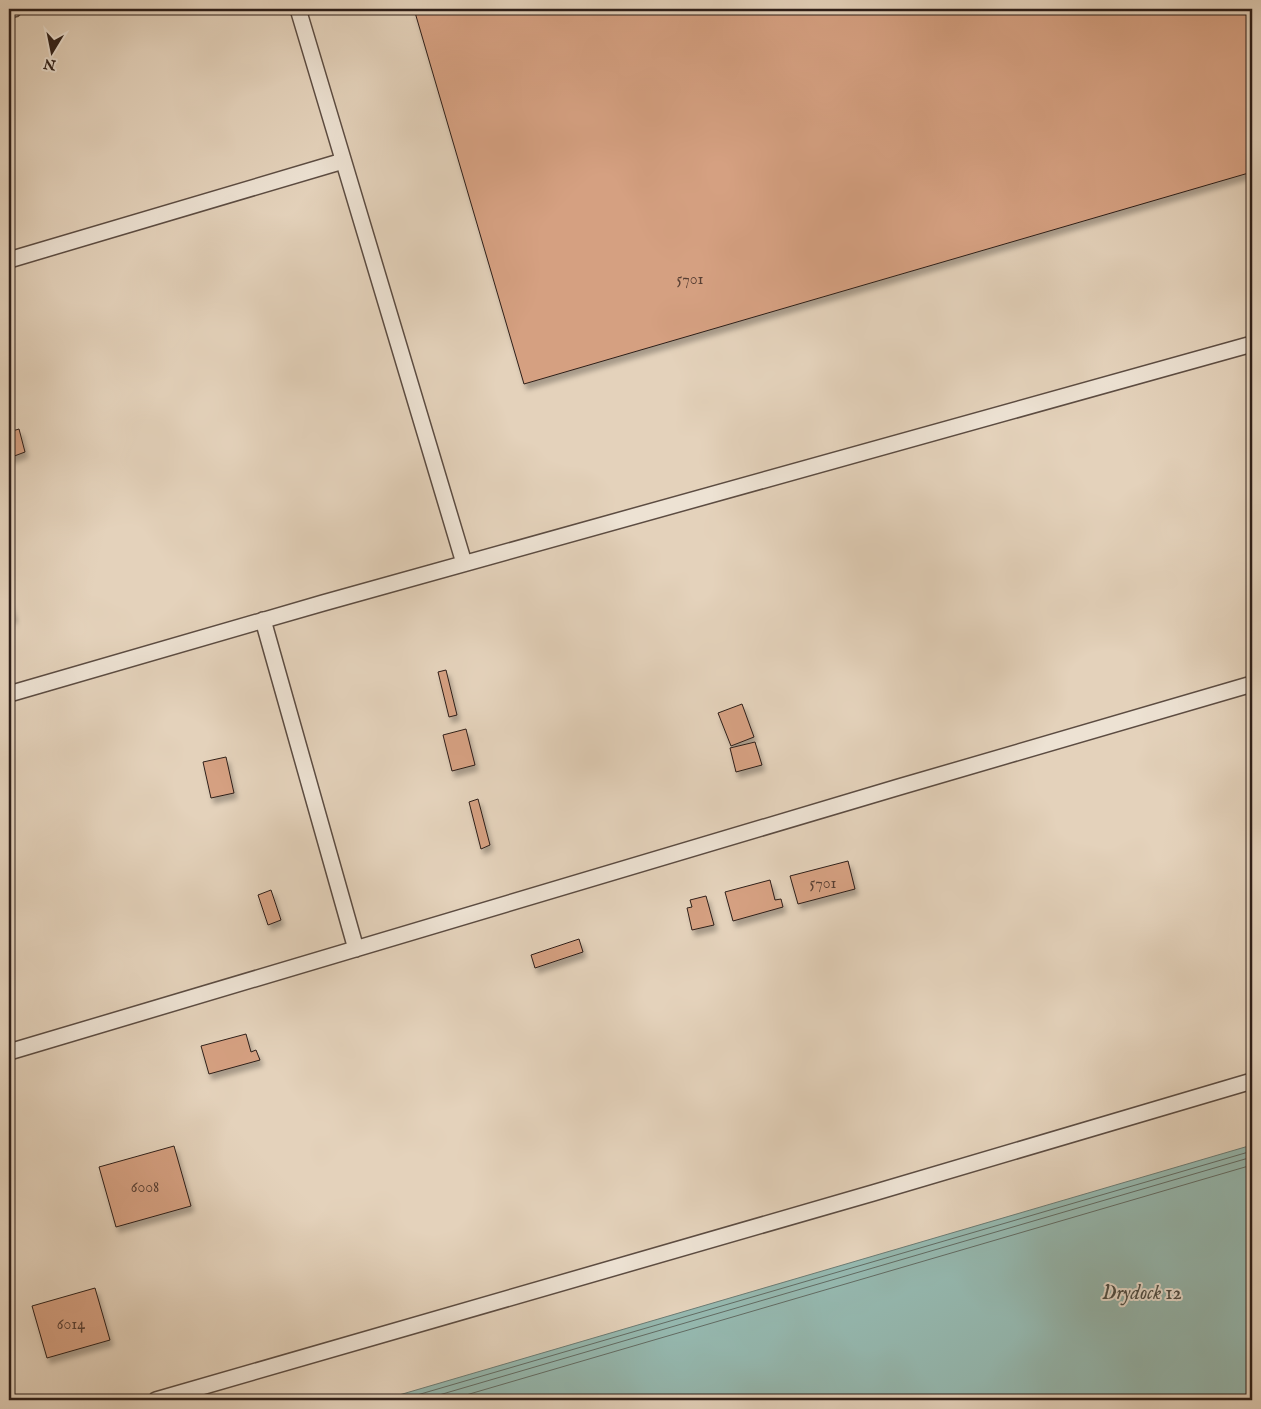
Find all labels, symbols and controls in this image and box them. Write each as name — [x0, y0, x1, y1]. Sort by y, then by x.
north arrow — [28, 28, 78, 78]
text: N — [42, 54, 58, 74]
house number: 5701 — [677, 270, 704, 290]
house number: 5701 — [810, 874, 837, 894]
house number: 6008 — [131, 1178, 159, 1198]
water label: Drydock 12 — [1102, 1281, 1182, 1306]
house number: 6014 — [57, 1315, 85, 1335]

